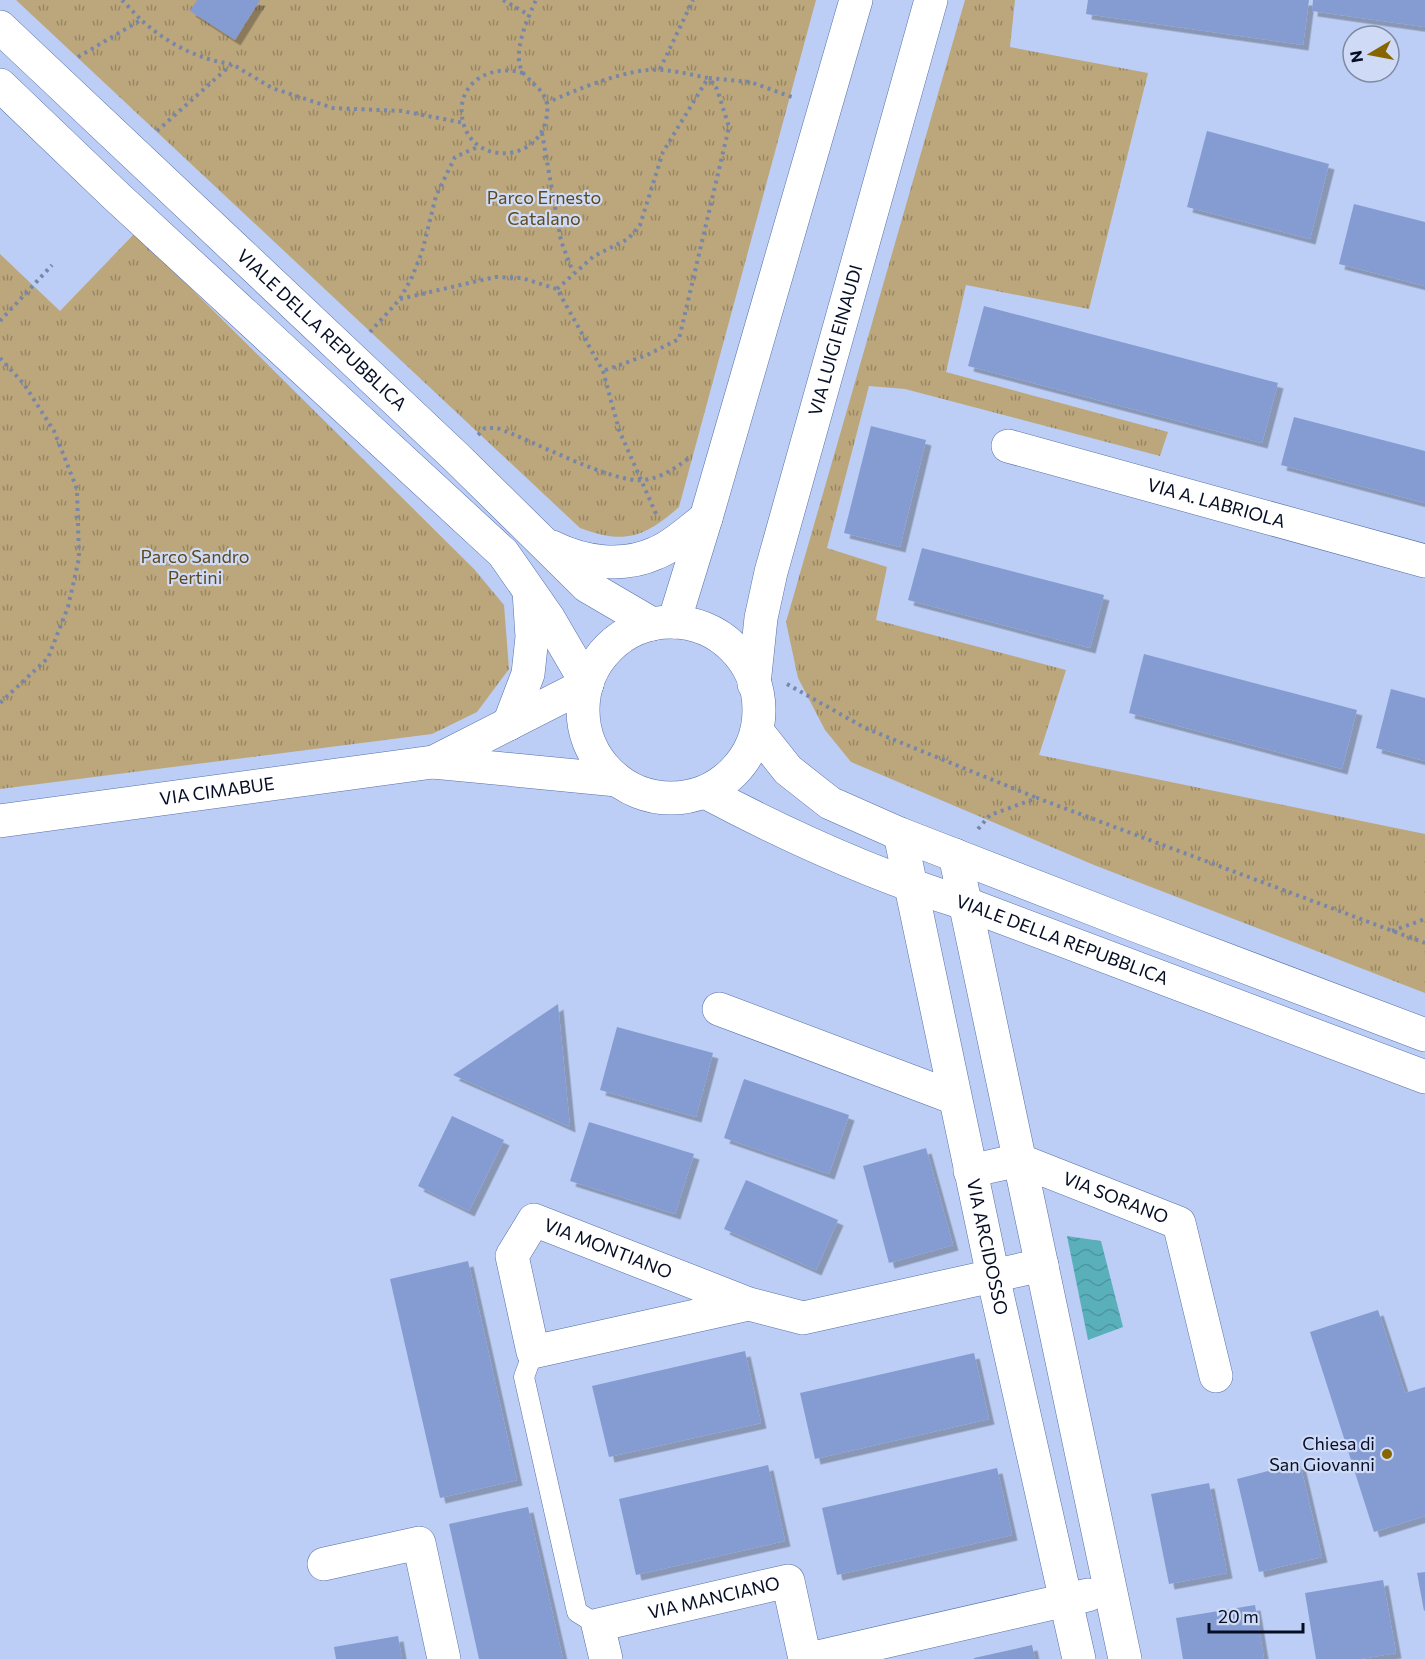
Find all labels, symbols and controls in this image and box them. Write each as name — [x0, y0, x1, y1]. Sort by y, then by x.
north arrow — [1341, 24, 1401, 84]
text: N — [1345, 49, 1366, 64]
park label: Parco Ernesto Catalano — [487, 186, 601, 229]
street label: VIALE DELLA REPUBBLICA — [233, 244, 412, 415]
street label: VIA LUIGI EINAUDI — [803, 262, 866, 418]
street label: VIA A. LABRIOLA — [1145, 473, 1288, 532]
park label: Parco Sandro Pertini — [140, 545, 250, 588]
street label: VIA CIMABUE — [158, 772, 276, 809]
street label: VIALE DELLA REPUBBLICA — [954, 889, 1172, 989]
street label: VIA SORANO — [1060, 1166, 1172, 1228]
street label: VIA ARCIDOSSO — [963, 1177, 1013, 1317]
street label: VIA MONTIANO — [541, 1213, 675, 1283]
place label: Chiesa di San Giovanni — [1269, 1432, 1375, 1475]
marker: Chiesa di San Giovanni — [1380, 1447, 1394, 1461]
street label: VIA MANCIANO — [646, 1571, 782, 1623]
scale bar — [1209, 1596, 1304, 1634]
text: 20 m — [1218, 1605, 1259, 1627]

